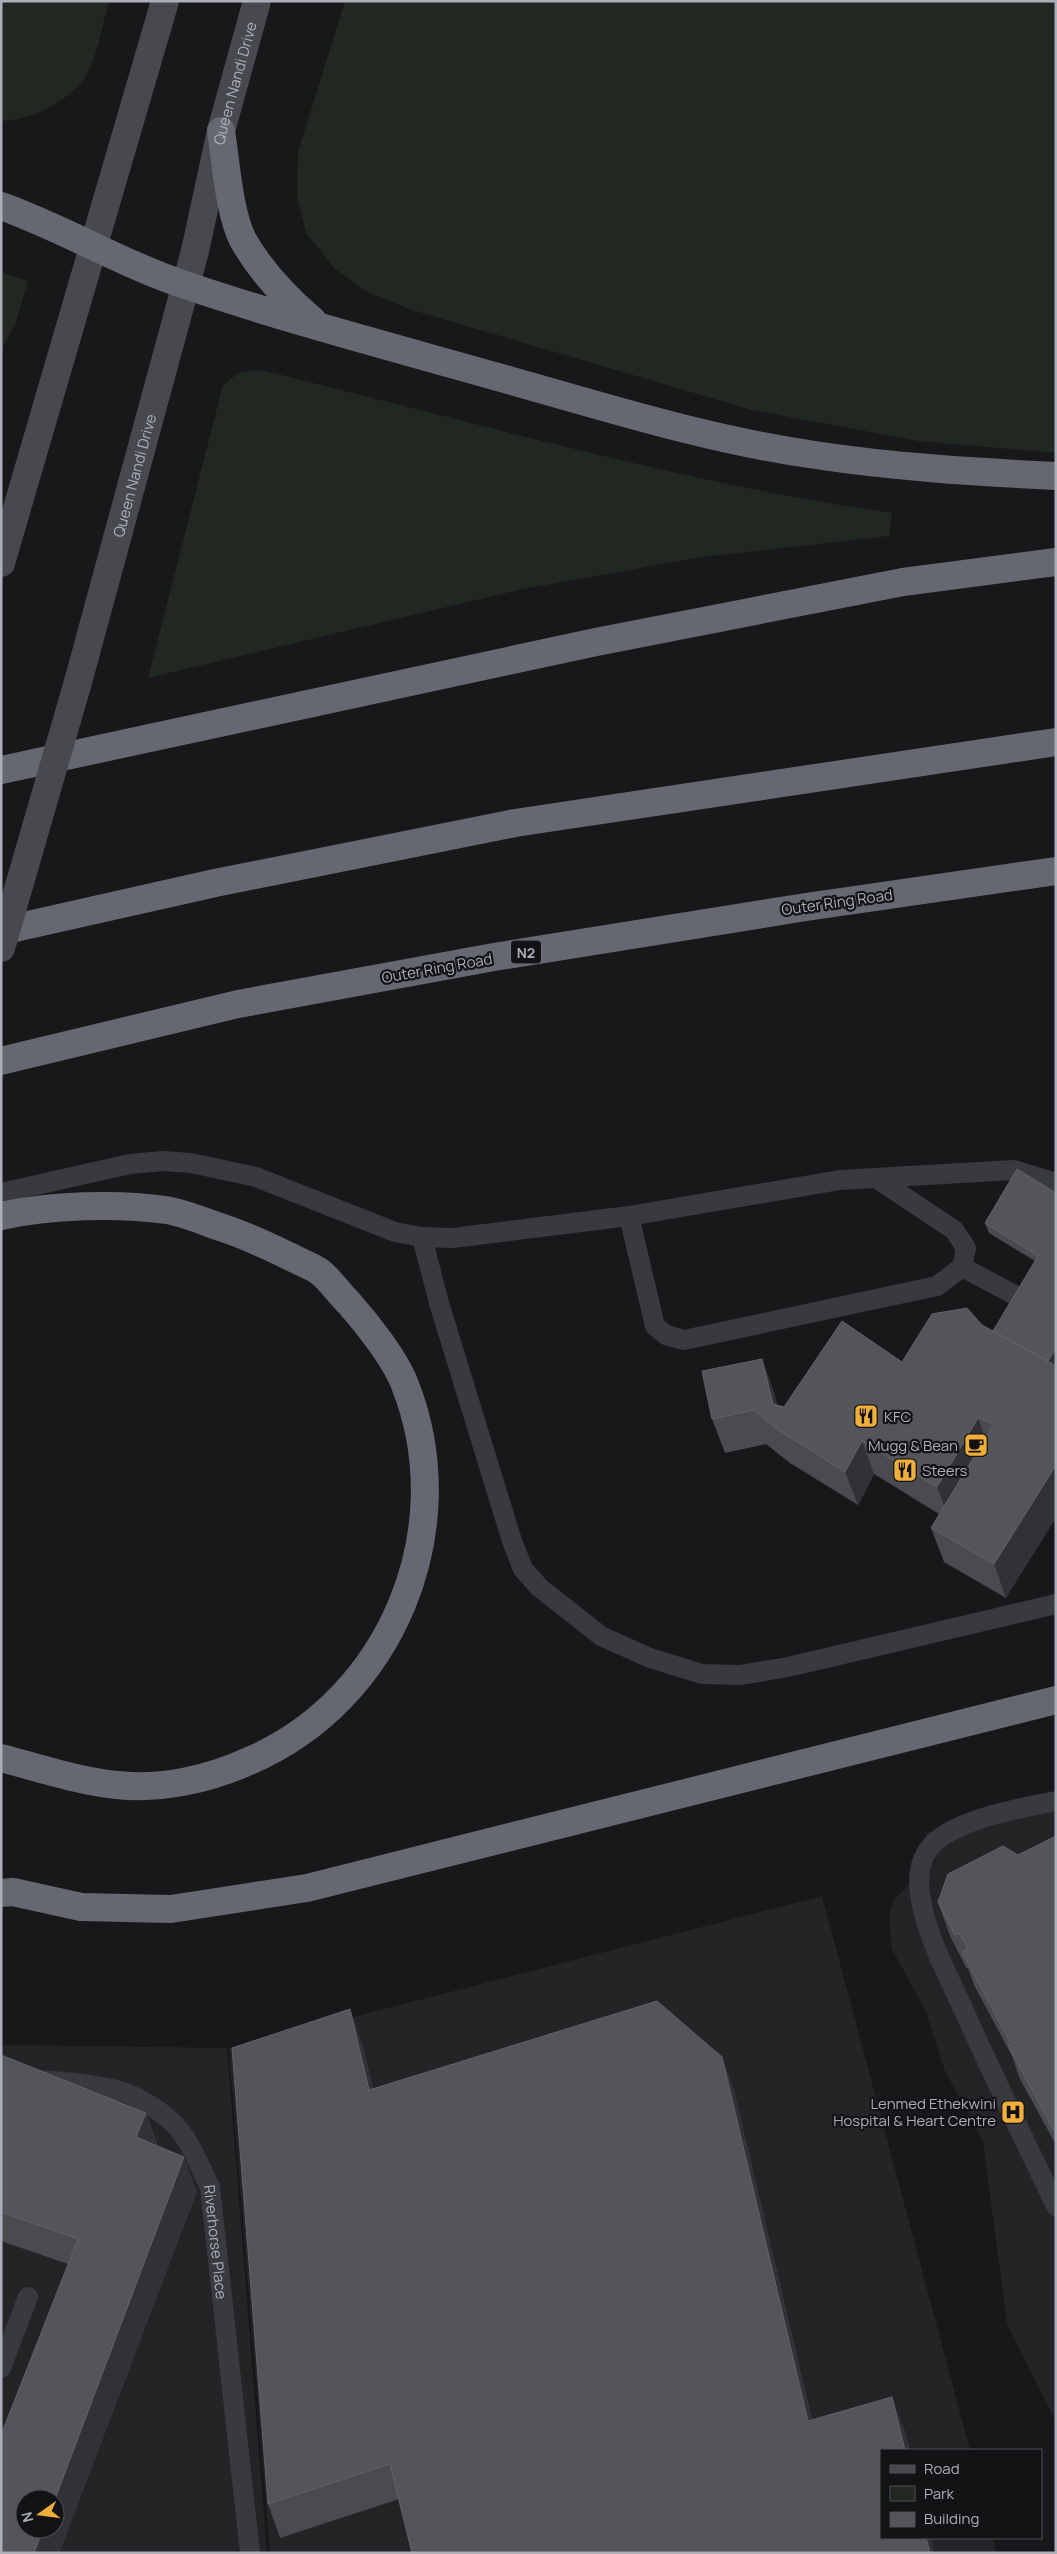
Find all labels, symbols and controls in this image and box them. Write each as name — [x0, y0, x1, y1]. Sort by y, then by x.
street label: Queen Nandi Drive — [208, 19, 261, 147]
street label: Queen Nandi Drive — [107, 411, 161, 540]
street label: Outer Ring Road — [780, 884, 894, 920]
road number: N2 — [511, 940, 541, 964]
street label: Outer Ring Road — [380, 948, 494, 988]
restaurant icon: KFC — [853, 1403, 879, 1429]
place label: KFC — [884, 1406, 911, 1427]
cafe icon: Mugg & Bean — [963, 1432, 989, 1458]
place label: Mugg & Bean — [868, 1435, 958, 1456]
restaurant icon: Steers — [892, 1457, 918, 1483]
place label: Steers — [922, 1460, 968, 1481]
place label: Lenmed Ethekwini Hospital & Heart Centre — [833, 2093, 996, 2131]
hospital icon: Lenmed Ethekwini Hospital & Heart Centre — [1000, 2099, 1026, 2125]
street label: Riverhorse Place — [199, 2184, 233, 2300]
legend — [880, 2449, 1042, 2539]
text: Road — [924, 2458, 960, 2479]
text: Park — [924, 2483, 954, 2504]
north arrow — [15, 2489, 65, 2539]
text: Building — [924, 2508, 979, 2529]
text: N — [16, 2510, 37, 2524]

